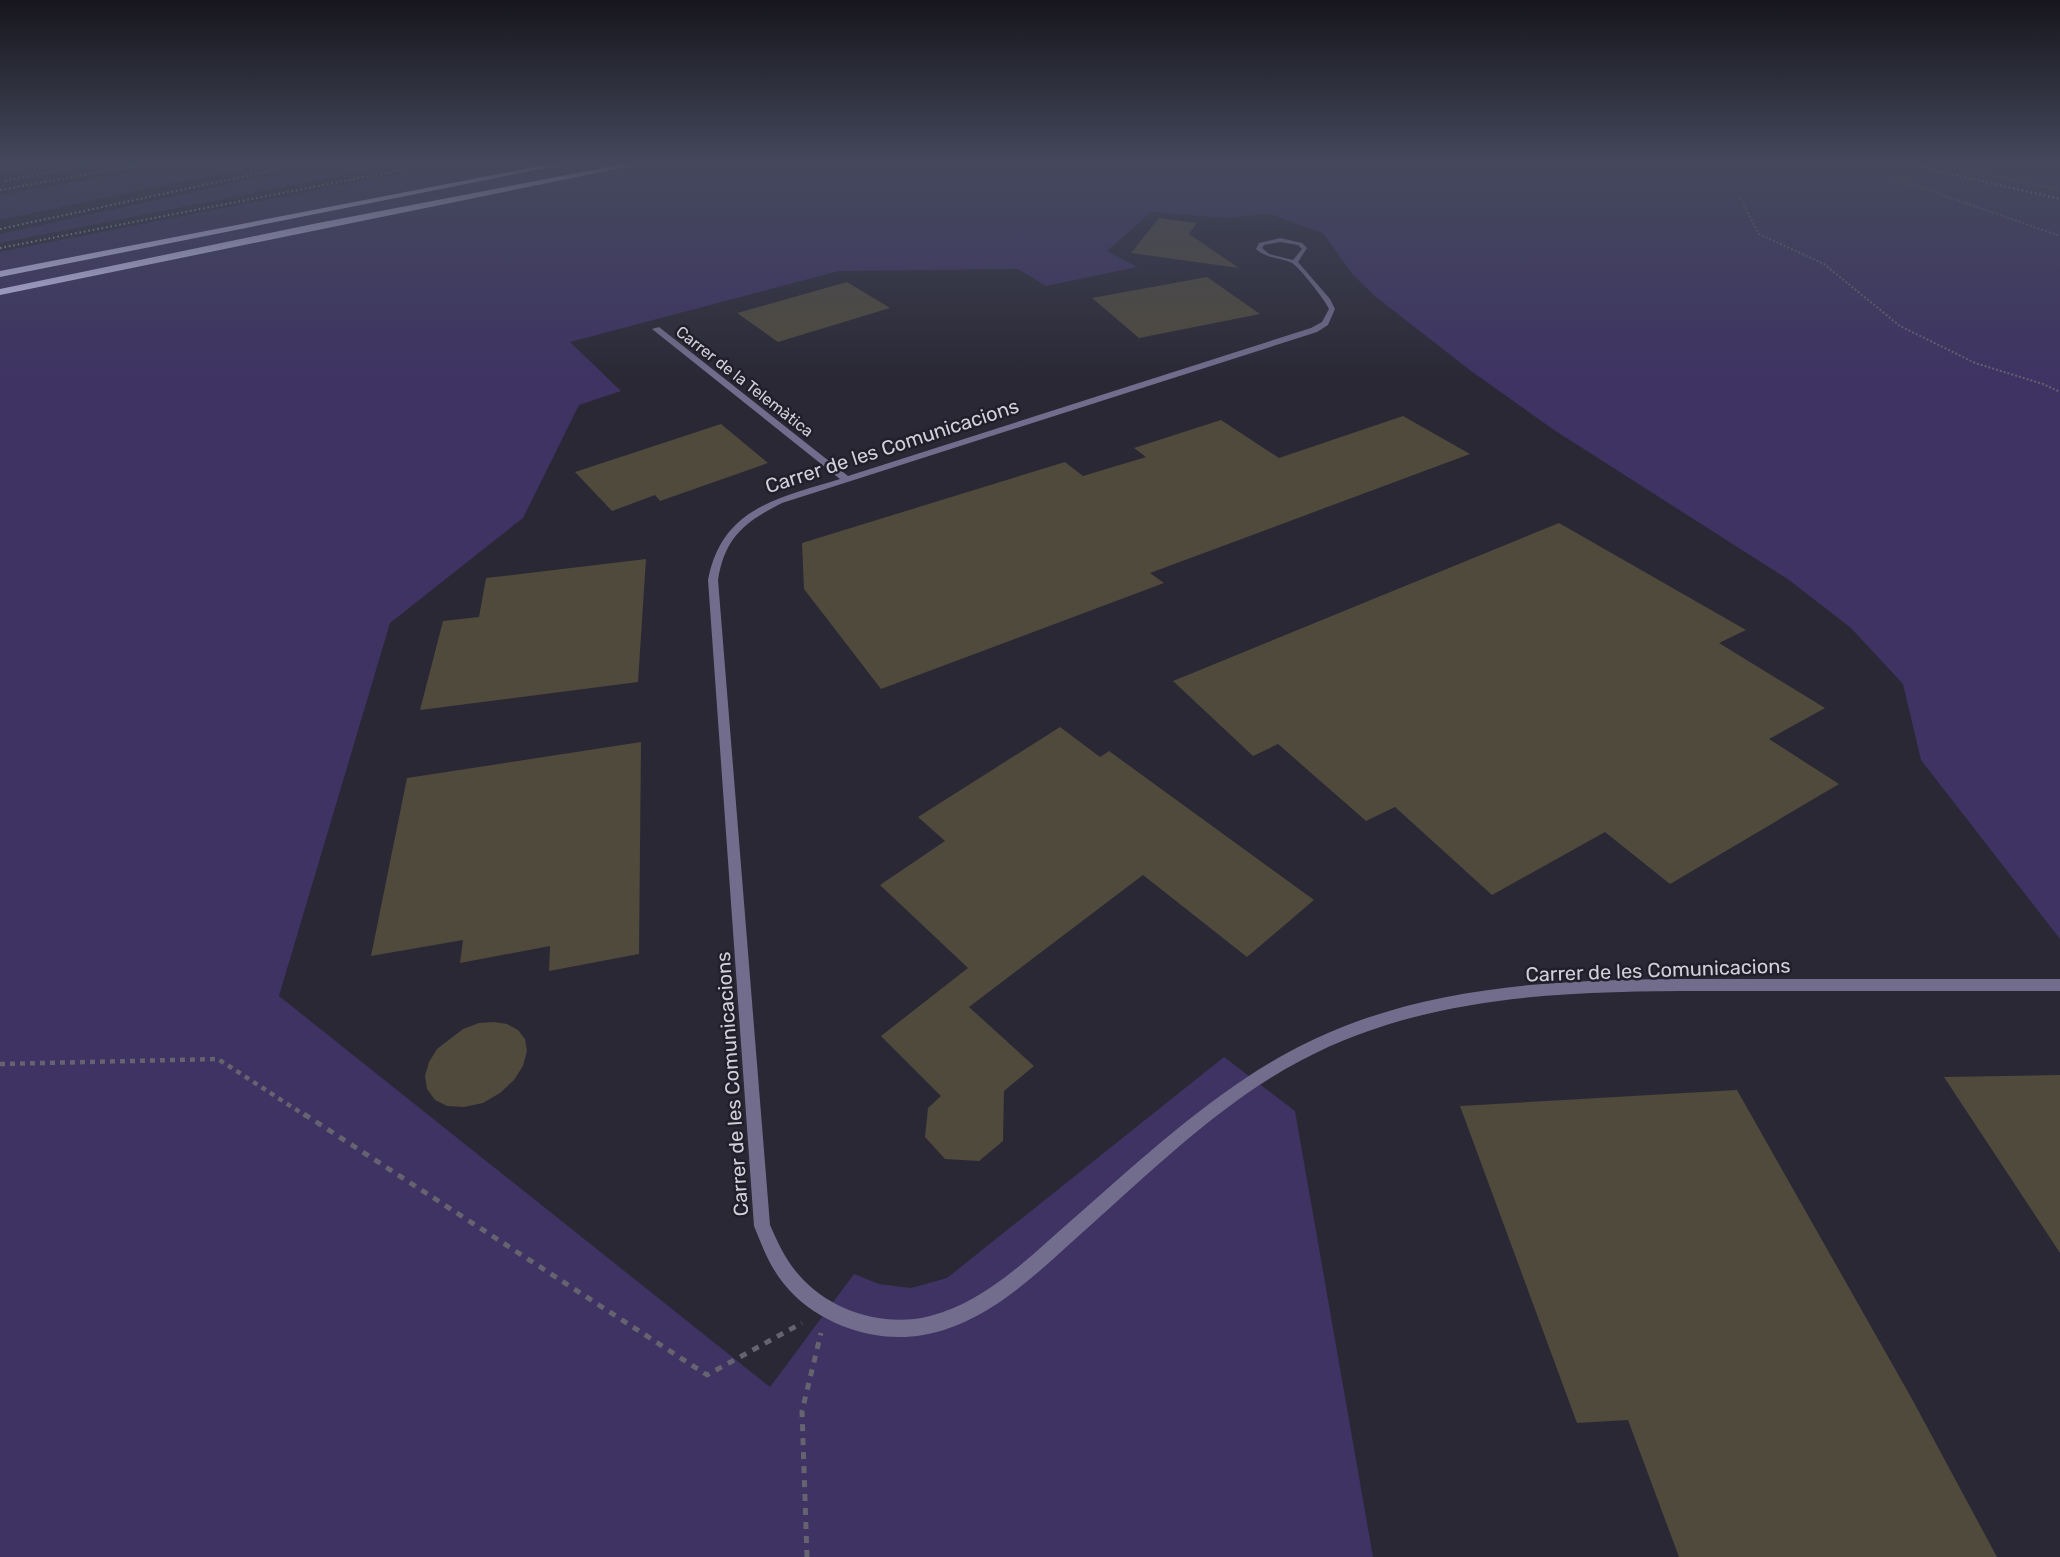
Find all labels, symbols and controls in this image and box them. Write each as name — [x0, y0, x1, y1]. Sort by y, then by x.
street label: Carrer de la Telemàtica — [672, 322, 817, 441]
street label: Carrer de les Comunicacions — [762, 394, 1022, 498]
street label: Carrer de les Comunicacions — [711, 951, 753, 1217]
street label: Carrer de les Comunicacions — [1525, 953, 1791, 987]

